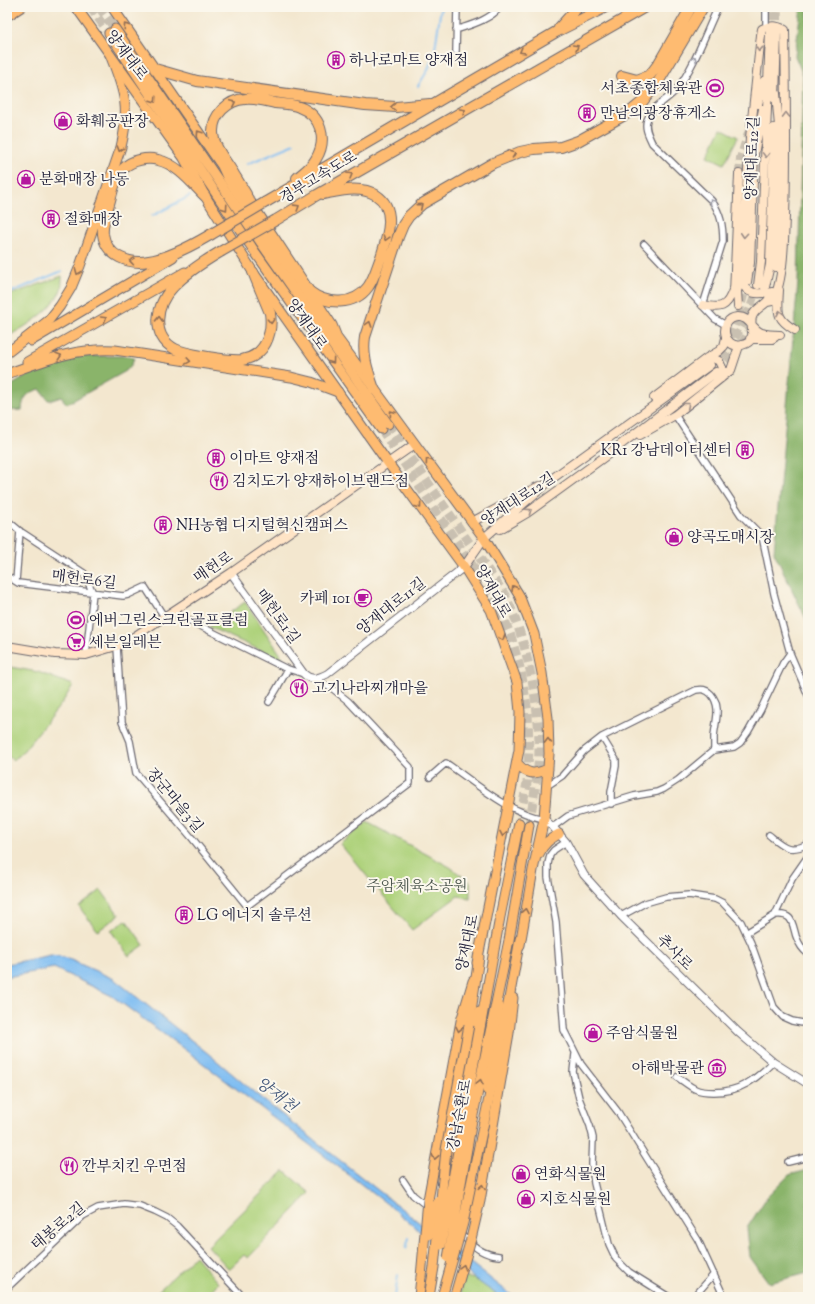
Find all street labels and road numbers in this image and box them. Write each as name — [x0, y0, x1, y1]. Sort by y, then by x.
street label: 양재대로 — [100, 26, 152, 86]
street label: 양재대로12길 — [742, 115, 765, 201]
street label: 경부고속도로 — [276, 147, 362, 210]
street label: 양재대로 — [281, 295, 331, 355]
street label: 양재대로12길 — [478, 468, 560, 532]
street label: 매헌로 — [190, 547, 238, 589]
street label: 양재대로 — [468, 561, 515, 623]
street label: 매헌로6길 — [50, 566, 118, 595]
street label: 양재대로11길 — [353, 573, 431, 641]
street label: 매헌로1길 — [250, 585, 304, 649]
street label: 장군마을3길 — [141, 764, 207, 838]
street label: 양재대로 — [452, 912, 485, 974]
street label: 추사로 — [651, 930, 697, 976]
street label: 강남순환로 — [443, 1077, 478, 1153]
street label: 태봉로2길 — [27, 1198, 91, 1256]

